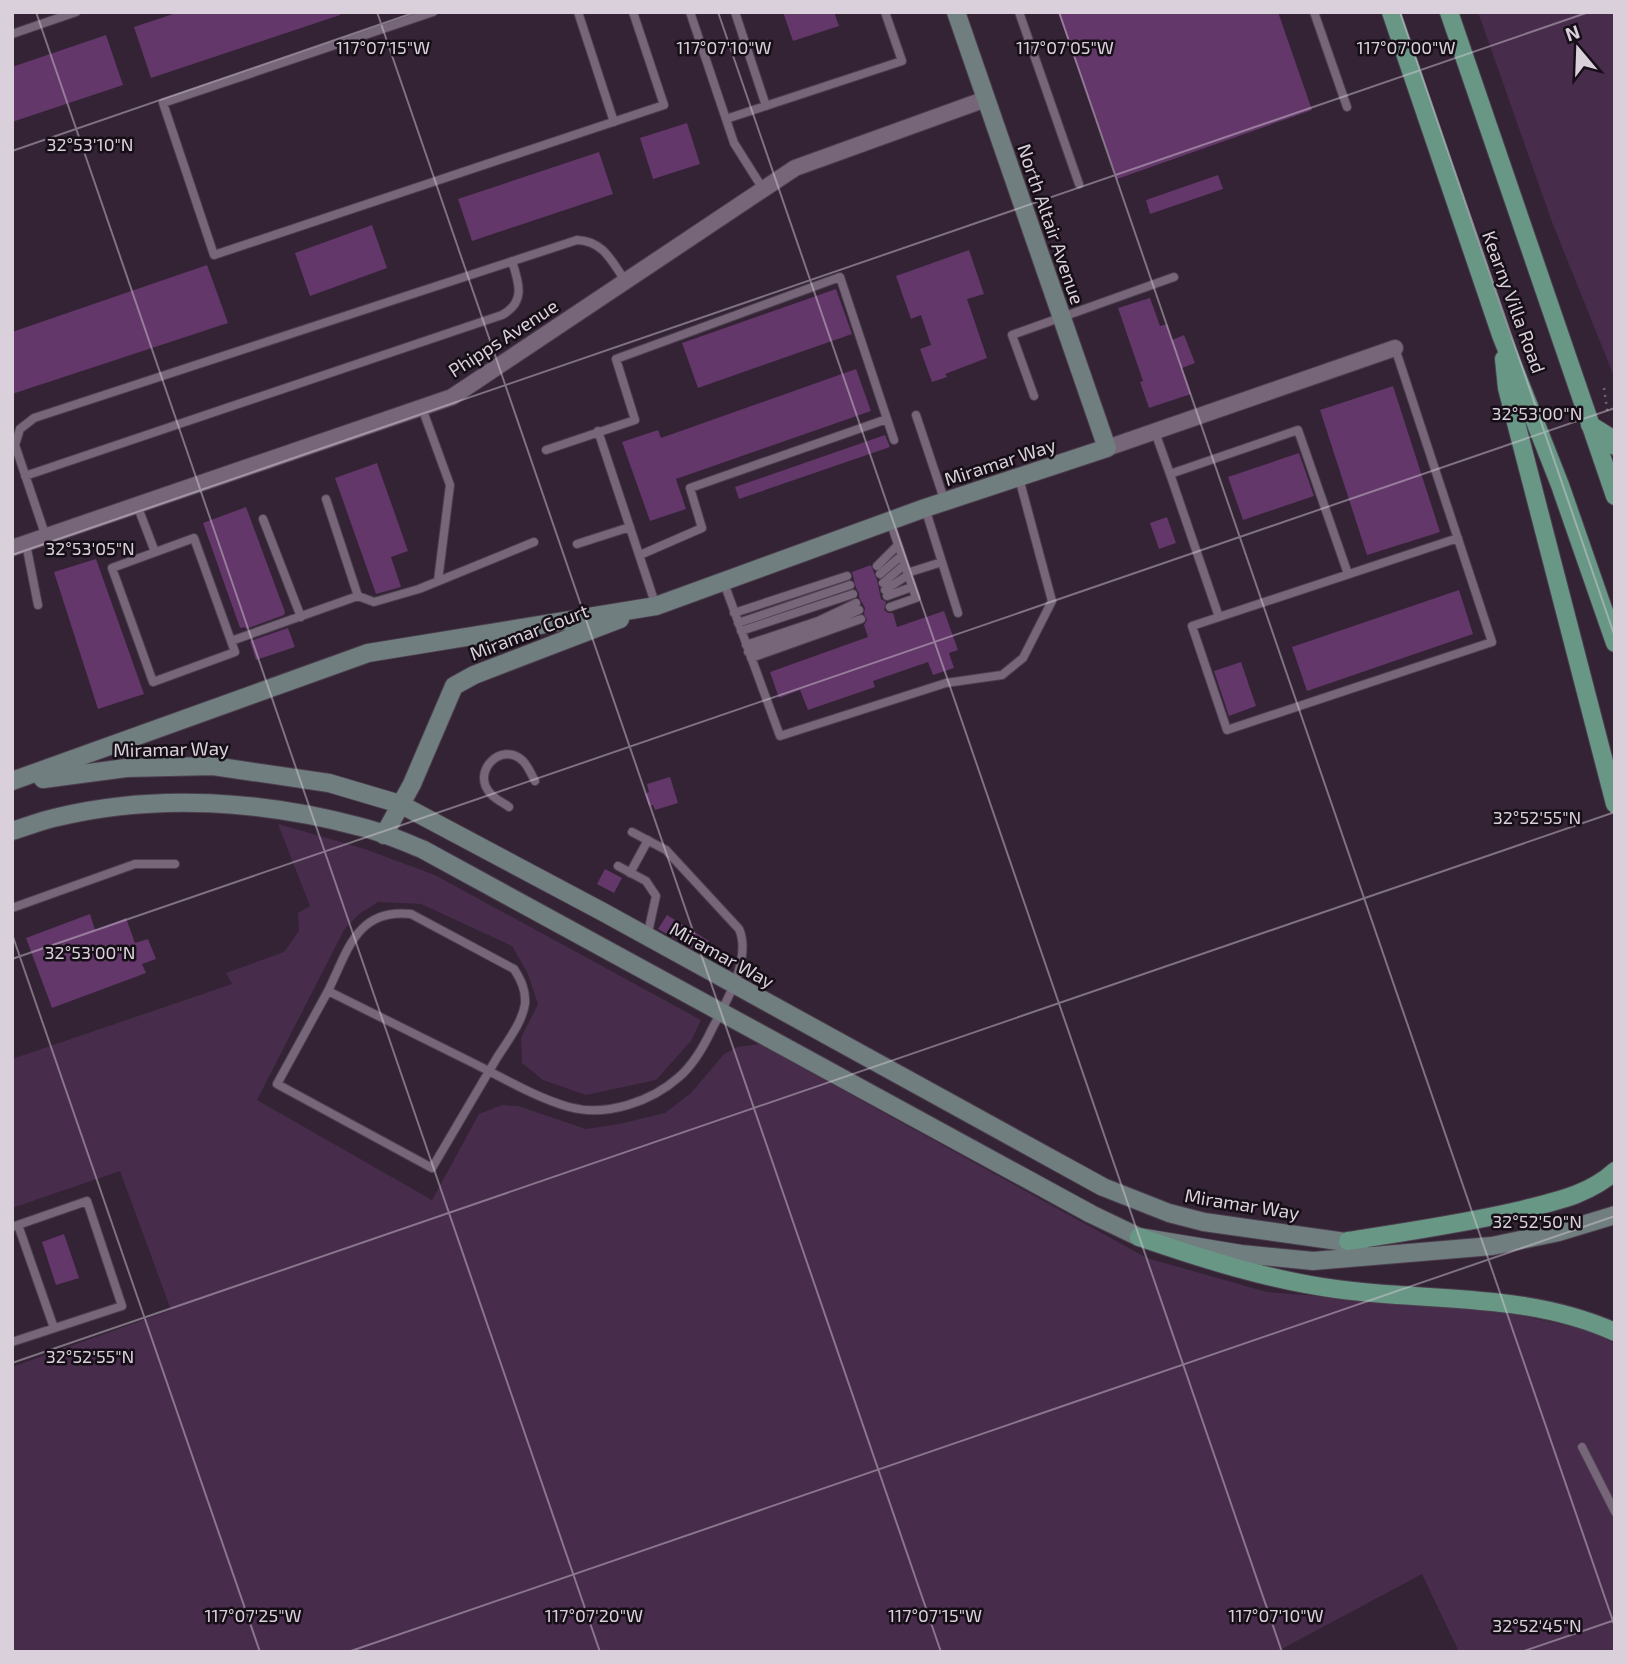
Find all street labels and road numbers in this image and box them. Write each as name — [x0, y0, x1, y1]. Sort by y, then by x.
street label: North Altair Avenue — [1013, 141, 1090, 307]
street label: Kearny Villa Road — [1478, 228, 1551, 376]
street label: Phipps Avenue — [444, 294, 562, 382]
street label: Miramar Way — [941, 433, 1059, 490]
street label: Miramar Court — [466, 598, 591, 665]
street label: Miramar Way — [113, 736, 229, 761]
street label: Miramar Way — [666, 916, 779, 993]
street label: Miramar Way — [1183, 1183, 1301, 1224]

